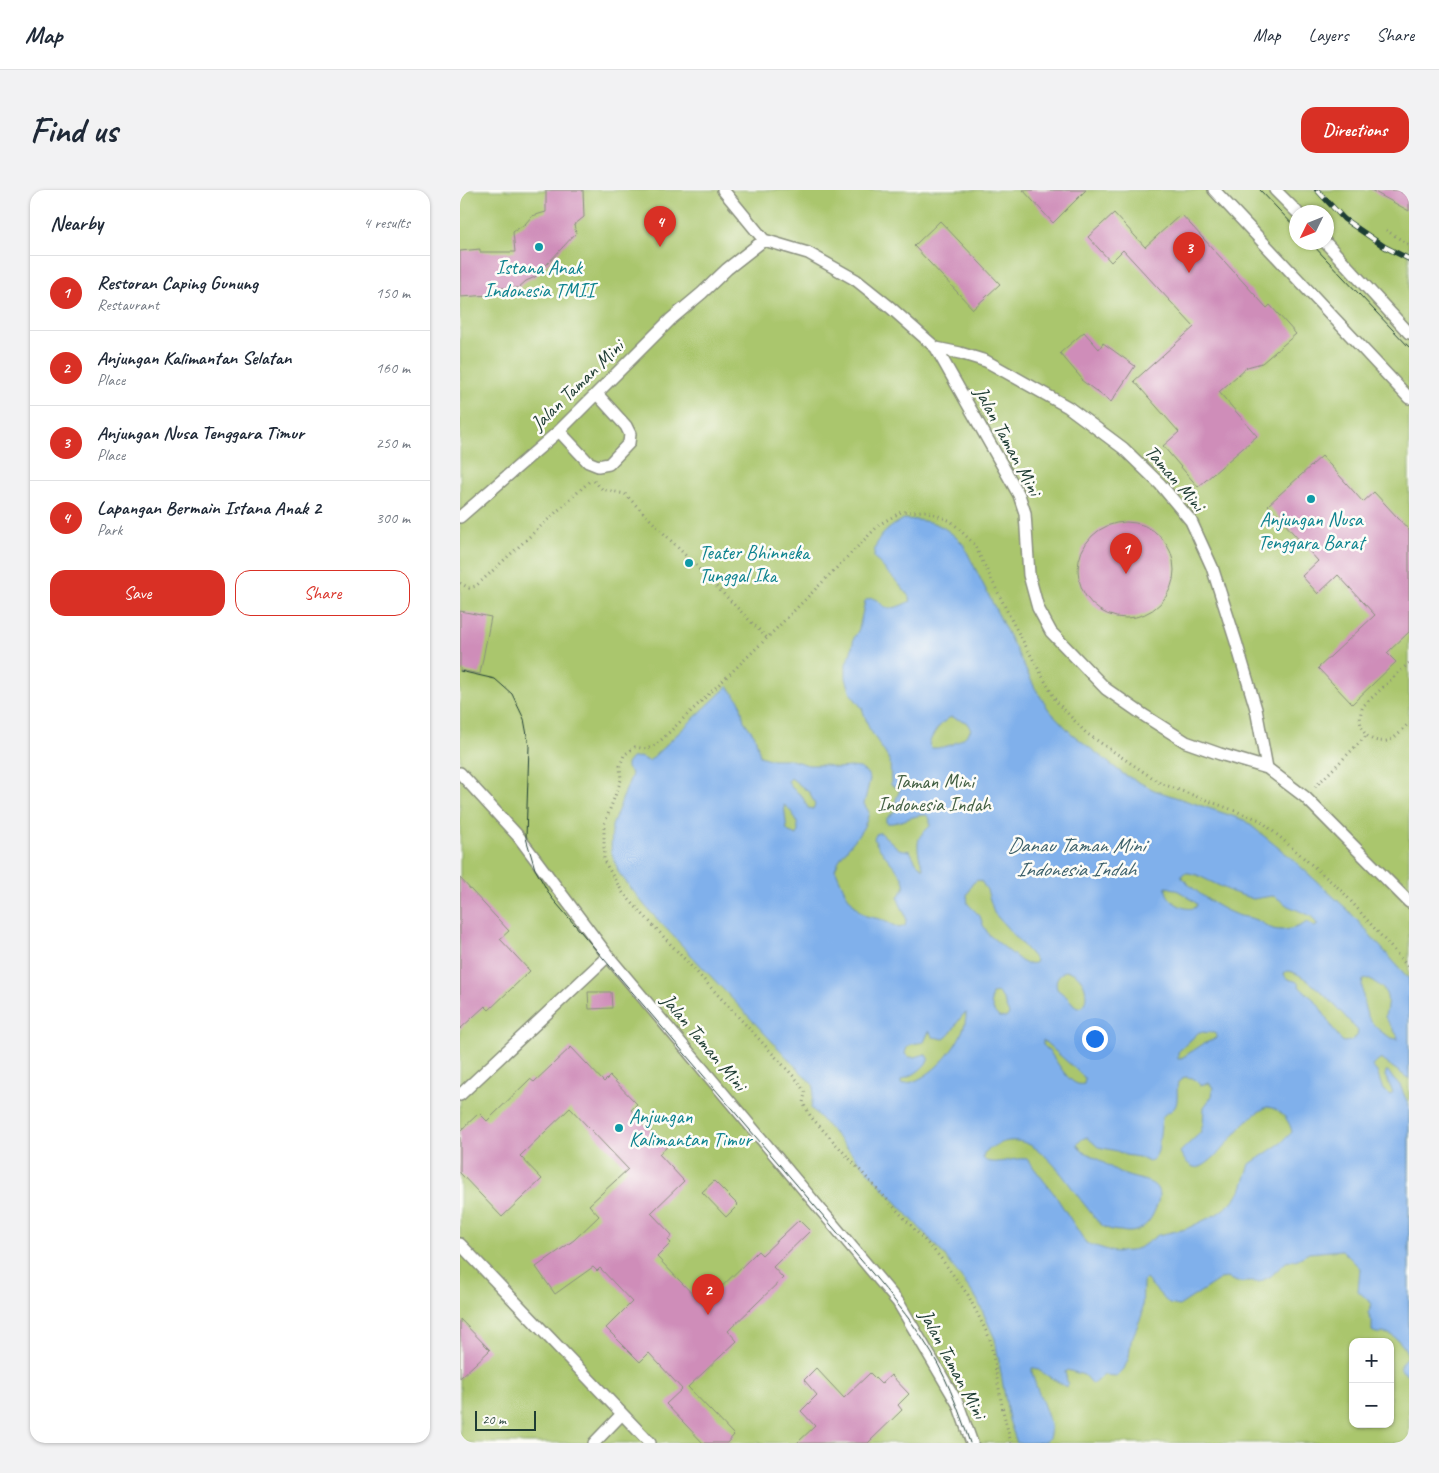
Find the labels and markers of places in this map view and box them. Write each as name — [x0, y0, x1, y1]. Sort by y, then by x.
pin: 4 — [644, 206, 676, 247]
pin: 3 — [1173, 232, 1205, 273]
marker: Istana Anak Indonesia TMII — [533, 241, 545, 253]
place label: Istana Anak Indonesia TMII — [484, 255, 598, 303]
marker: Anjungan Nusa Tenggara Barat — [1305, 493, 1317, 505]
place label: Anjungan Nusa Tenggara Barat — [1258, 507, 1368, 555]
pin: 1 — [1110, 533, 1142, 574]
place label: Teater Bhinneka Tunggal Ika — [699, 540, 811, 588]
marker: Teater Bhinneka Tunggal Ika — [683, 557, 695, 569]
place label: Anjungan Kalimantan Timur — [629, 1104, 753, 1152]
marker: Anjungan Kalimantan Timur — [613, 1122, 625, 1134]
pin: 2 — [692, 1274, 724, 1315]

